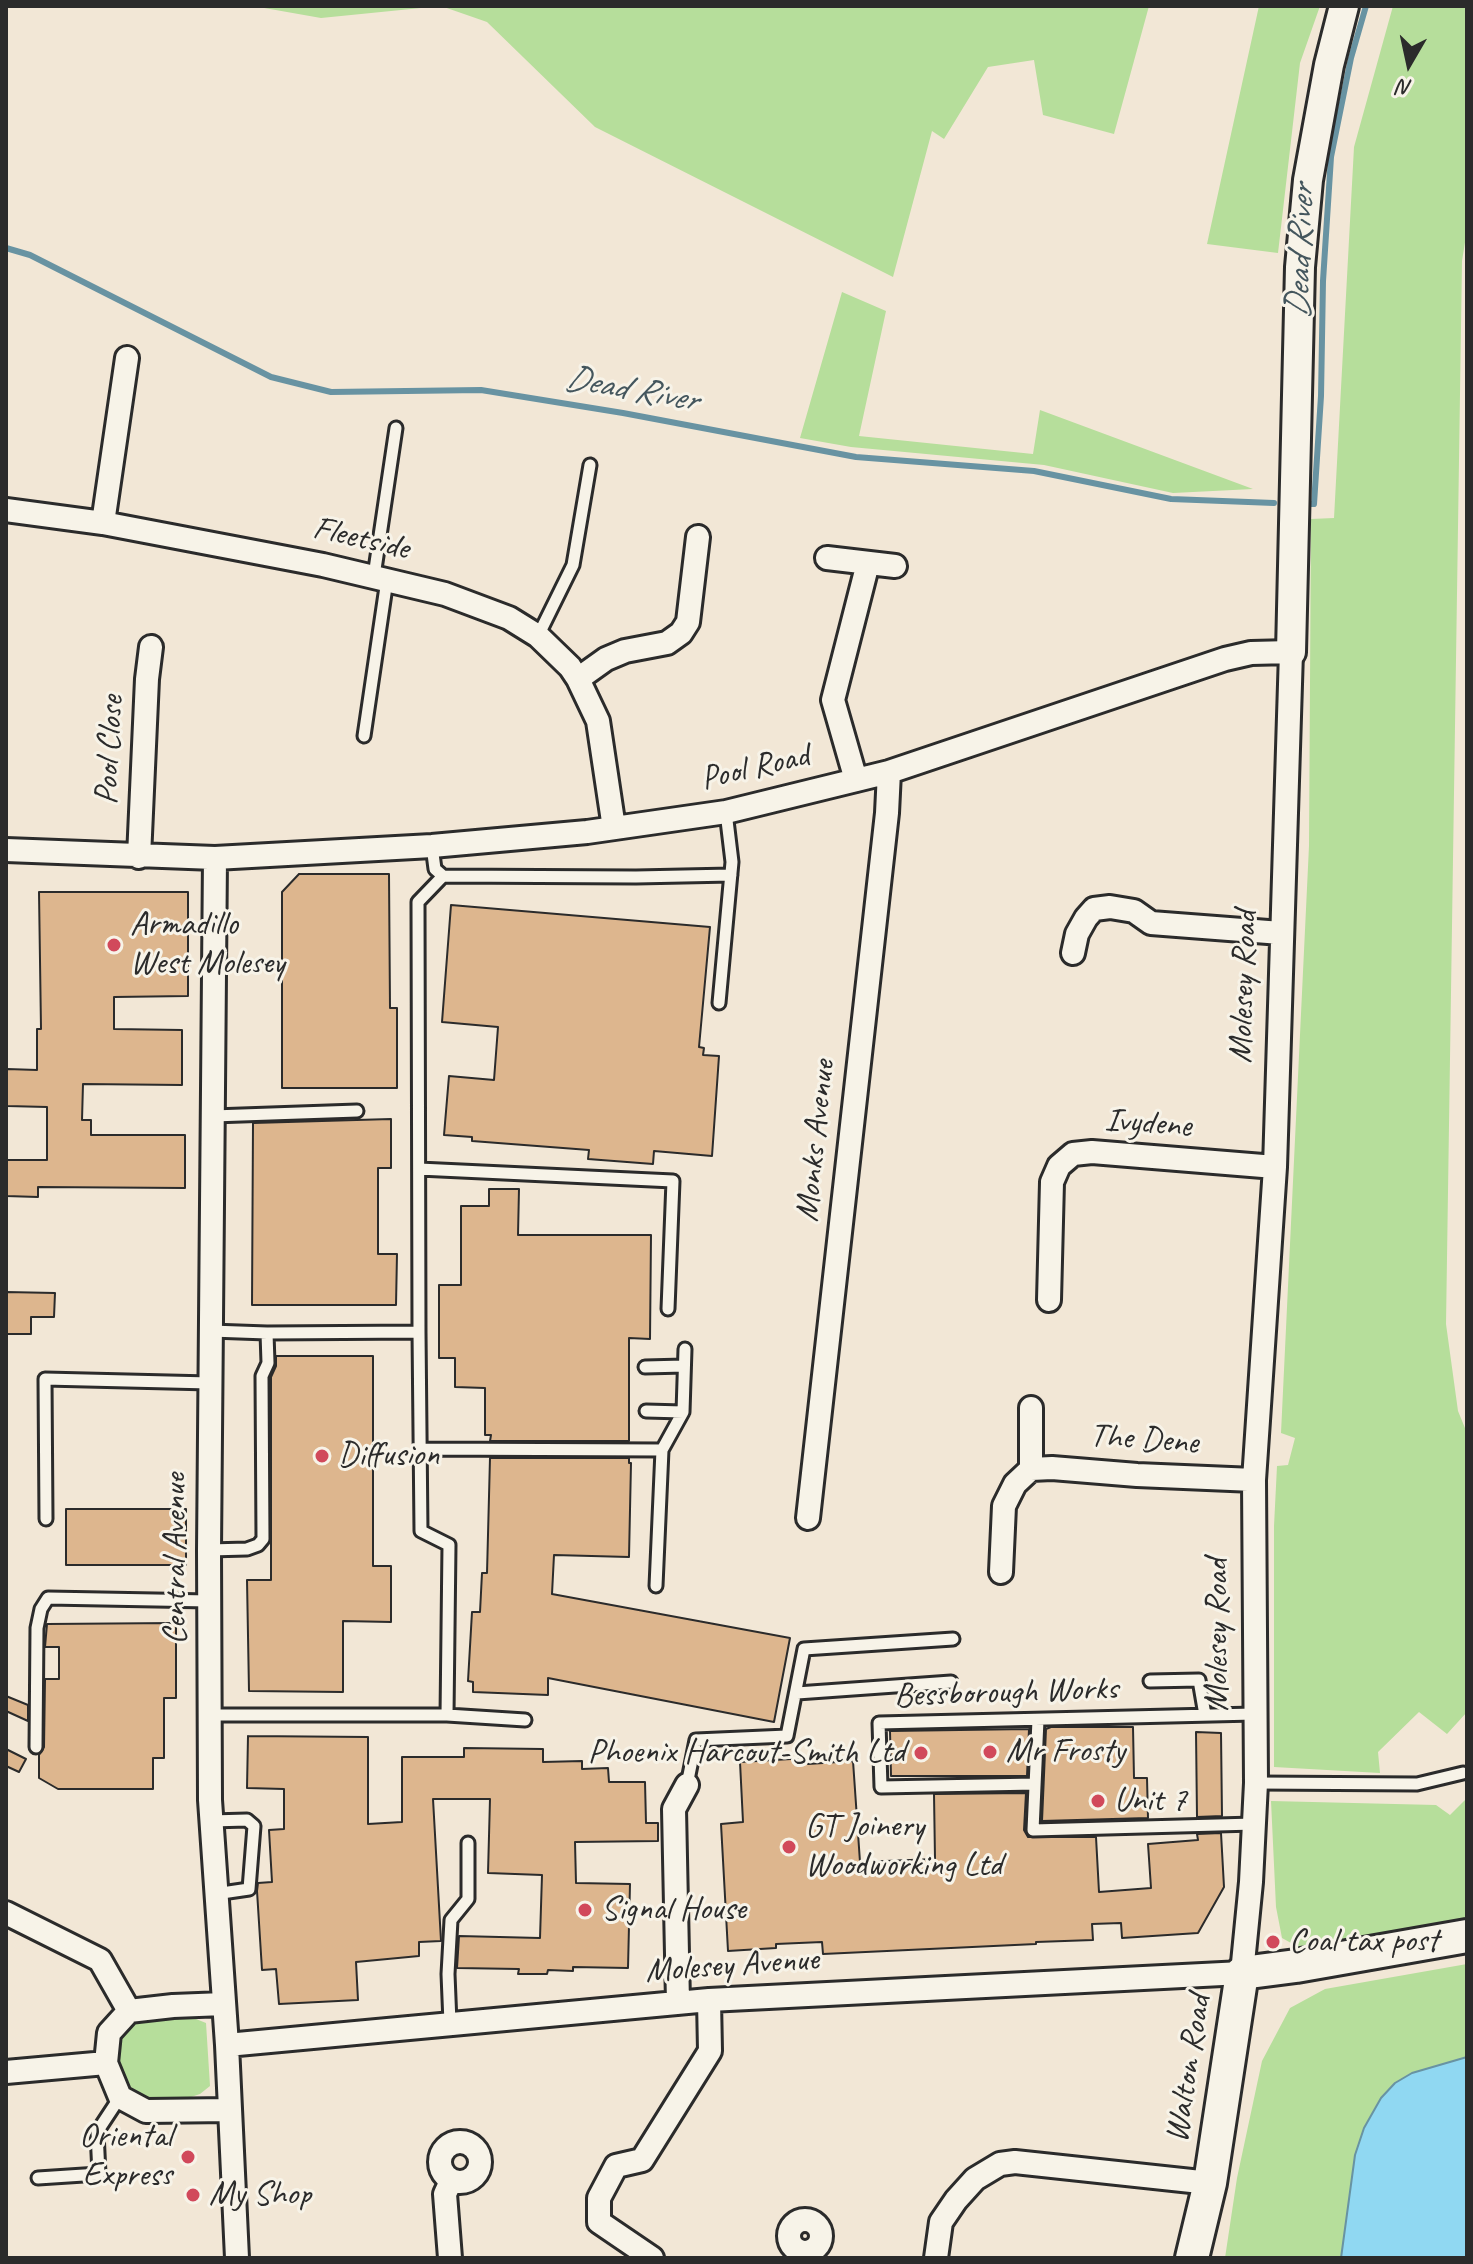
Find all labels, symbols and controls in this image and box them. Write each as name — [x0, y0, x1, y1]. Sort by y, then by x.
north arrow — [1369, 24, 1449, 104]
text: N — [1396, 73, 1414, 103]
water label: Dead River — [1277, 185, 1325, 319]
water label: Dead River — [562, 357, 700, 423]
street label: Fleetside — [309, 508, 413, 570]
street label: Pool Close — [87, 694, 133, 806]
street label: Pool Road — [697, 736, 813, 800]
place label: Armadillo West Molesey — [130, 905, 284, 984]
street label: Molesey Road — [1221, 910, 1267, 1064]
marker: Armadillo West Molesey — [105, 936, 123, 954]
street label: Monks Avenue — [787, 1058, 845, 1224]
street label: Ivydene — [1103, 1101, 1193, 1147]
street label: The Dene — [1088, 1416, 1200, 1464]
place label: Diffusion — [338, 1436, 439, 1476]
marker: Diffusion — [313, 1447, 331, 1465]
street label: Central Avenue — [156, 1473, 196, 1645]
street label: Molesey Road — [1198, 1559, 1238, 1711]
street label: Bessborough Works — [893, 1669, 1119, 1717]
place label: Mr Frosty — [1006, 1732, 1125, 1772]
place label: Phoenix Harcout-Smith Ltd — [588, 1733, 905, 1773]
marker: Mr Frosty — [981, 1743, 999, 1761]
marker: Phoenix Harcout-Smith Ltd — [912, 1744, 930, 1762]
place label: Unit 7 — [1114, 1781, 1187, 1821]
marker: Unit 7 — [1089, 1792, 1107, 1810]
place label: GT Joinery Woodworking Ltd — [805, 1807, 1002, 1886]
marker: GT Joinery Woodworking Ltd — [780, 1838, 798, 1856]
place label: Signal House — [601, 1890, 746, 1930]
marker: Signal House — [576, 1901, 594, 1919]
place label: Coal tax post — [1289, 1922, 1438, 1962]
marker: Coal tax post — [1264, 1933, 1282, 1951]
street label: Molesey Avenue — [644, 1940, 820, 1992]
street label: Walton Road — [1157, 1992, 1221, 2146]
place label: Oriental Express — [79, 2117, 172, 2196]
marker: Oriental Express — [179, 2148, 197, 2166]
place label: My Shop — [209, 2175, 311, 2215]
marker: My Shop — [184, 2186, 202, 2204]

